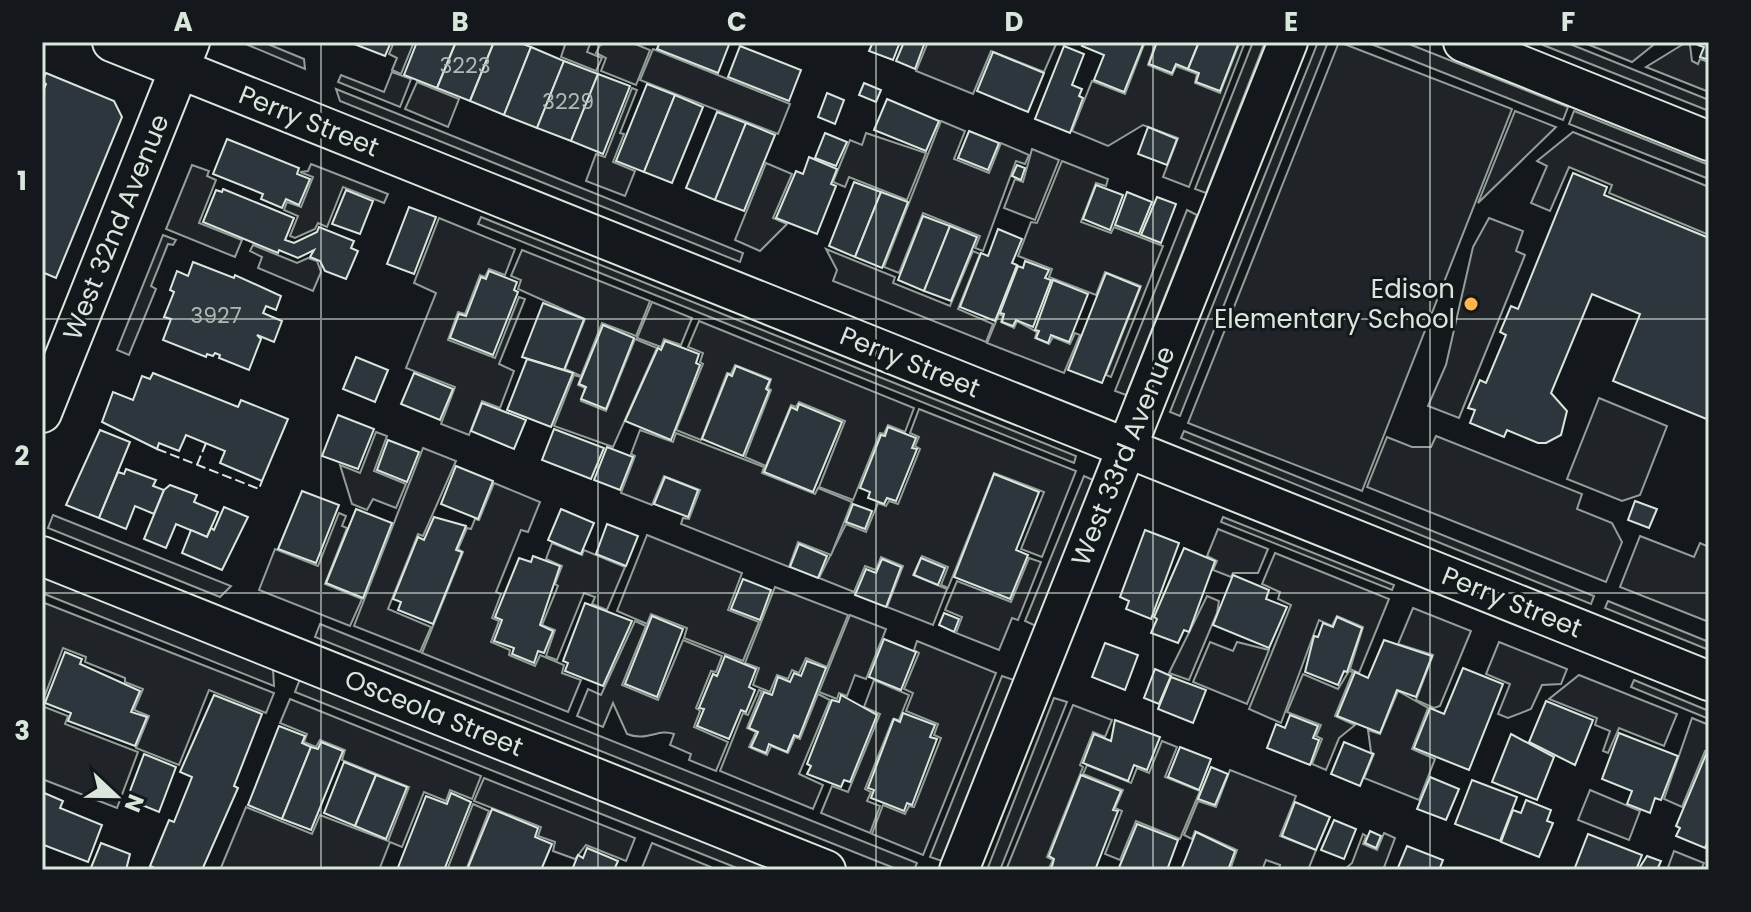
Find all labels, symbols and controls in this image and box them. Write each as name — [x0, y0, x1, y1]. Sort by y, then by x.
text: A — [173, 4, 193, 40]
text: B — [451, 4, 469, 40]
text: C — [727, 4, 747, 40]
text: D — [1005, 4, 1024, 40]
text: E — [1284, 4, 1298, 40]
text: F — [1561, 4, 1575, 40]
house number: 3223 — [439, 50, 491, 81]
street label: Perry Street — [234, 77, 384, 165]
house number: 3229 — [542, 86, 594, 117]
street label: West 32nd Avenue — [54, 109, 178, 345]
text: 1 — [17, 163, 27, 199]
place label: Edison Elementary School — [1214, 271, 1455, 337]
marker: Edison Elementary School — [1462, 295, 1480, 313]
house number: 3927 — [190, 300, 242, 331]
street label: Perry Street — [835, 318, 985, 406]
street label: West 33rd Avenue — [1062, 341, 1184, 571]
text: 2 — [15, 438, 30, 474]
street label: Perry Street — [1437, 558, 1587, 646]
street label: Osceola Street — [339, 661, 529, 765]
text: 3 — [14, 713, 30, 749]
north arrow — [76, 756, 156, 836]
text: N — [117, 790, 152, 817]

